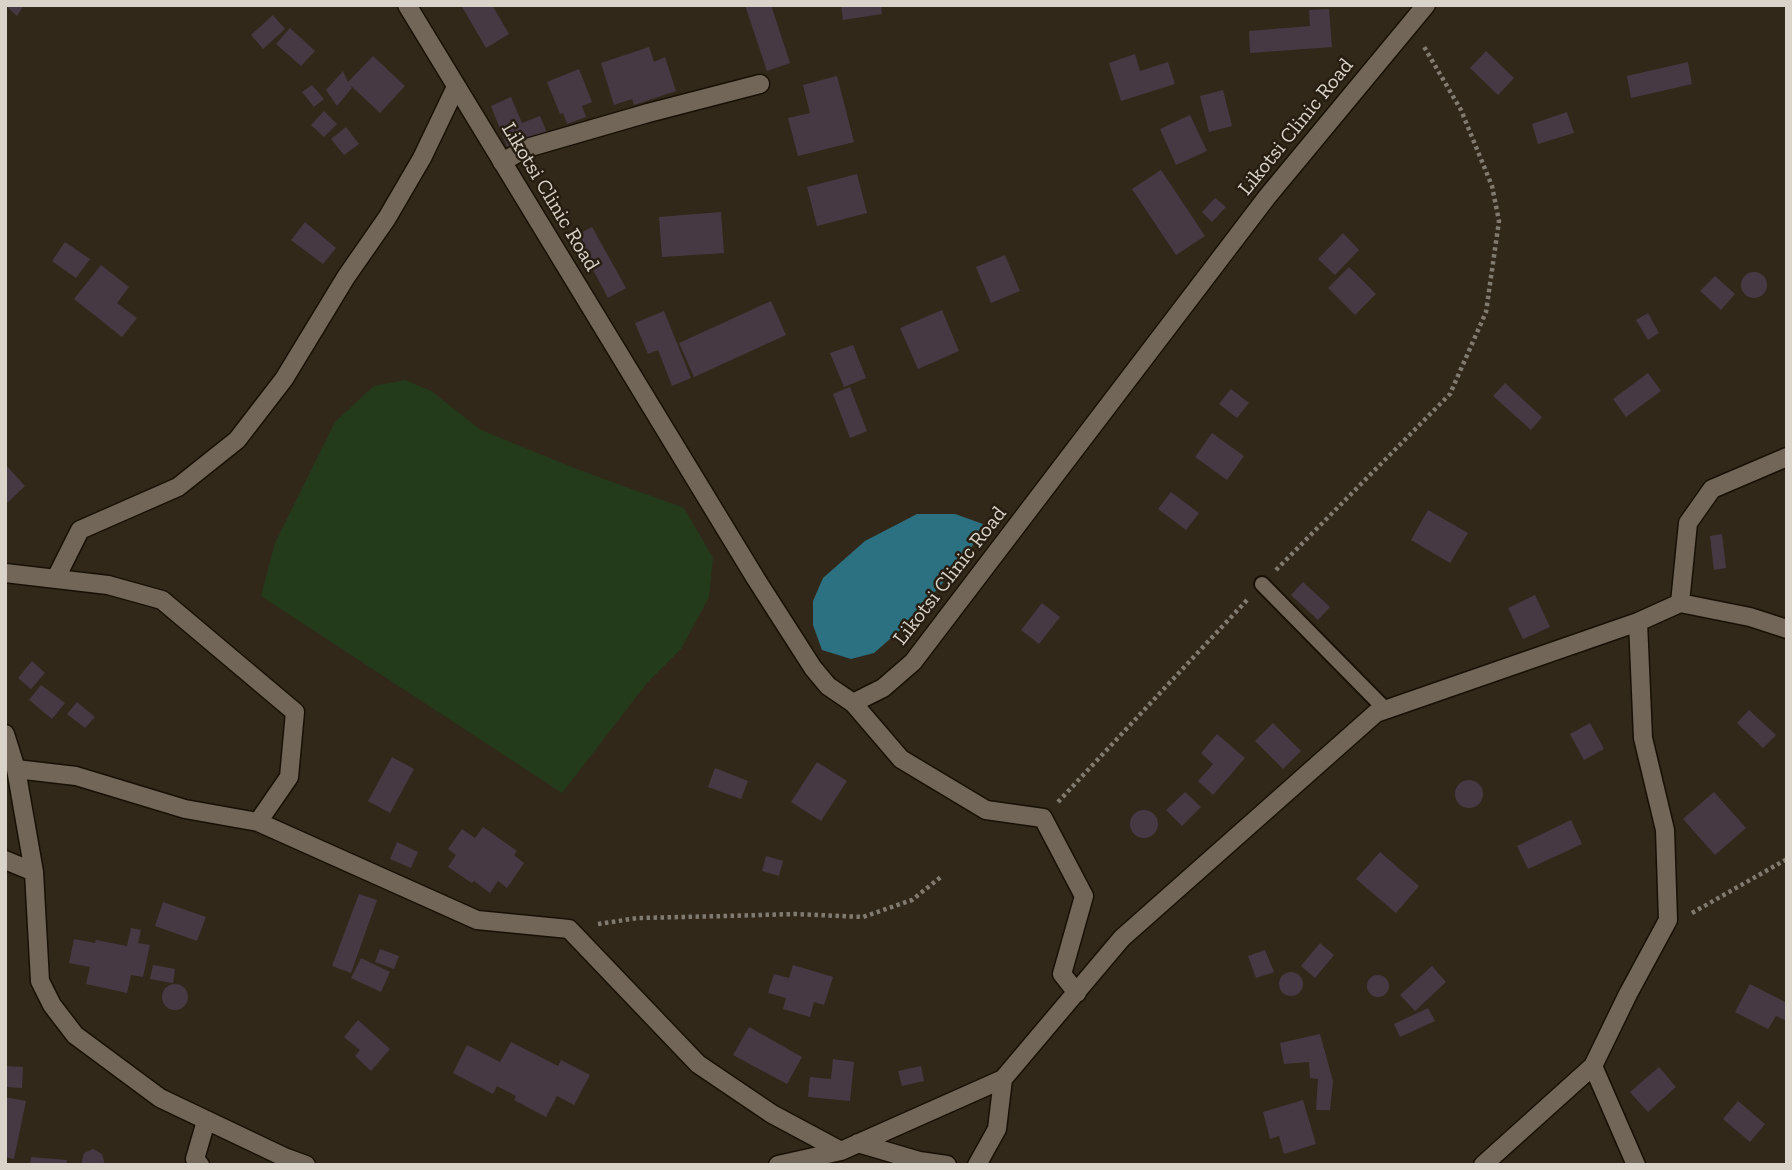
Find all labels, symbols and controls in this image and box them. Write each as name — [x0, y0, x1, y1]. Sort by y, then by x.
street label: Likotsi Clinic Road — [1233, 53, 1359, 201]
street label: Likotsi Clinic Road — [496, 118, 604, 276]
street label: Likotsi Clinic Road — [888, 502, 1012, 650]

